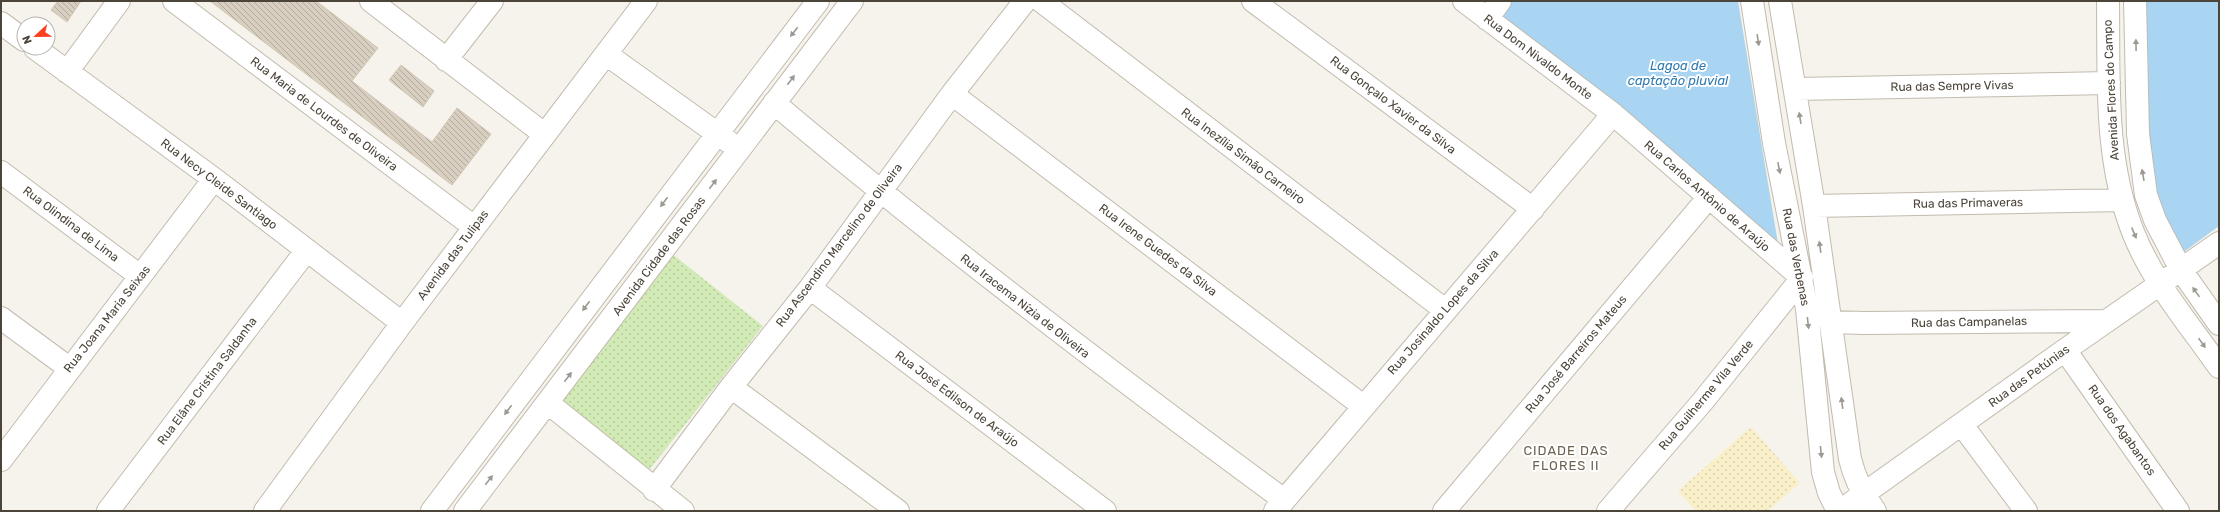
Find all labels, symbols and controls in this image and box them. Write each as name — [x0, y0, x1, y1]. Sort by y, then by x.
street label: Rua Dom Nivaldo Monte — [1481, 12, 1595, 103]
north arrow — [16, 16, 56, 56]
street label: Avenida Flores do Campo — [2100, 19, 2122, 161]
one-way arrow — [790, 26, 798, 37]
text: N — [20, 33, 35, 46]
one-way arrow — [1755, 33, 1761, 46]
one-way arrow — [2133, 38, 2139, 51]
street label: Rua Gonçalo Xavier da Silva — [1327, 53, 1459, 157]
street label: Rua Maria de Lourdes de Oliveira — [248, 54, 400, 174]
water label: Lagoa de captação pluvial — [1628, 58, 1729, 88]
one-way arrow — [787, 74, 796, 85]
street label: Rua das Sempre Vivas — [1890, 78, 2014, 94]
street label: Rua Inezília Simão Carneiro — [1178, 105, 1308, 207]
one-way arrow — [1797, 112, 1803, 125]
street label: Rua Necy Cleide Santiago — [158, 136, 280, 232]
street label: Rua Carlos Antônio de Araújo — [1641, 138, 1773, 254]
street label: Rua Ascendino Marcelino de Oliveira — [773, 161, 905, 329]
one-way arrow — [1777, 162, 1783, 174]
one-way arrow — [2140, 169, 2146, 181]
one-way arrow — [709, 178, 718, 189]
street label: Rua Olindina de Lima — [20, 183, 122, 265]
street label: Avenida Cidade das Rosas — [610, 194, 708, 318]
street label: Rua das Primaveras — [1913, 195, 2023, 211]
one-way arrow — [660, 197, 668, 207]
street label: Rua Irene Guedes da Silva — [1096, 201, 1220, 299]
street label: Avenida das Tulipas — [415, 207, 491, 303]
street label: Rua das Verbenas — [1780, 207, 1812, 307]
one-way arrow — [2131, 227, 2137, 239]
one-way arrow — [1817, 241, 1823, 253]
street label: Rua Josinaldo Lopes da Silva — [1385, 246, 1501, 378]
street label: Rua Iracema Nízia de Oliveira — [958, 251, 1092, 361]
street label: Rua Joana Maria Seixas — [61, 263, 153, 375]
one-way arrow — [2192, 287, 2200, 297]
street label: Rua José Barreiros Mateus — [1523, 292, 1629, 416]
one-way arrow — [582, 301, 590, 311]
street label: Rua Elâne Cristina Saldanha — [154, 314, 260, 448]
street label: Rua das Campanelas — [1911, 314, 2027, 330]
one-way arrow — [1805, 317, 1811, 329]
street label: Rua Guilherme Vila Verde — [1656, 337, 1756, 453]
one-way arrow — [2198, 338, 2206, 348]
street label: Rua das Petúnias — [1986, 342, 2072, 410]
street label: Rua José Edilson de Araújo — [892, 348, 1022, 450]
one-way arrow — [564, 371, 572, 382]
street label: Rua dos Agabantos — [2085, 382, 2159, 478]
one-way arrow — [1838, 397, 1845, 409]
one-way arrow — [504, 404, 512, 415]
district label: CIDADE DAS FLORES II — [1523, 443, 1609, 473]
one-way arrow — [1818, 446, 1824, 458]
one-way arrow — [484, 475, 493, 486]

